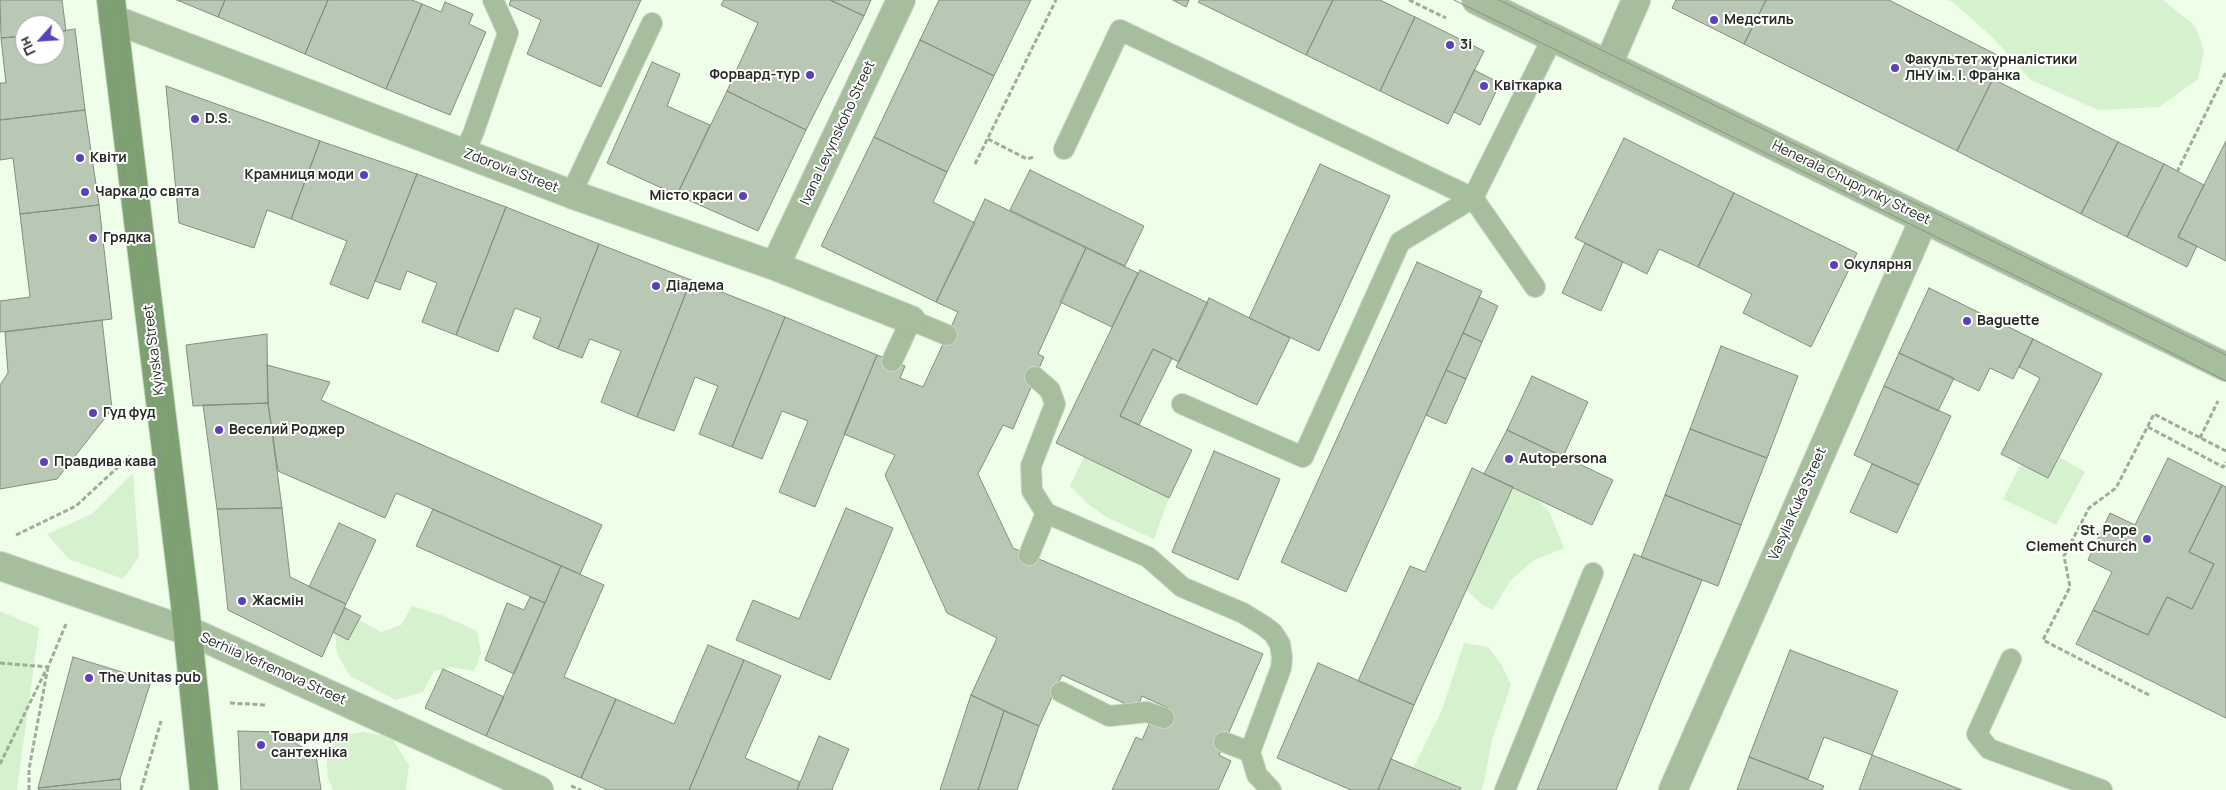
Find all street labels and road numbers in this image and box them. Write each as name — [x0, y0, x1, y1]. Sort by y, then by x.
street label: Ivana Levynskoho Street — [797, 58, 879, 208]
street label: Henerala Chuprynky Street — [1769, 137, 1933, 229]
street label: Zdorovia Street — [461, 145, 561, 197]
street label: Kyivska Street — [140, 304, 168, 396]
street label: Vasylia Kuka Street — [1766, 445, 1830, 563]
street label: Serhiia Yefremova Street — [197, 629, 349, 709]

